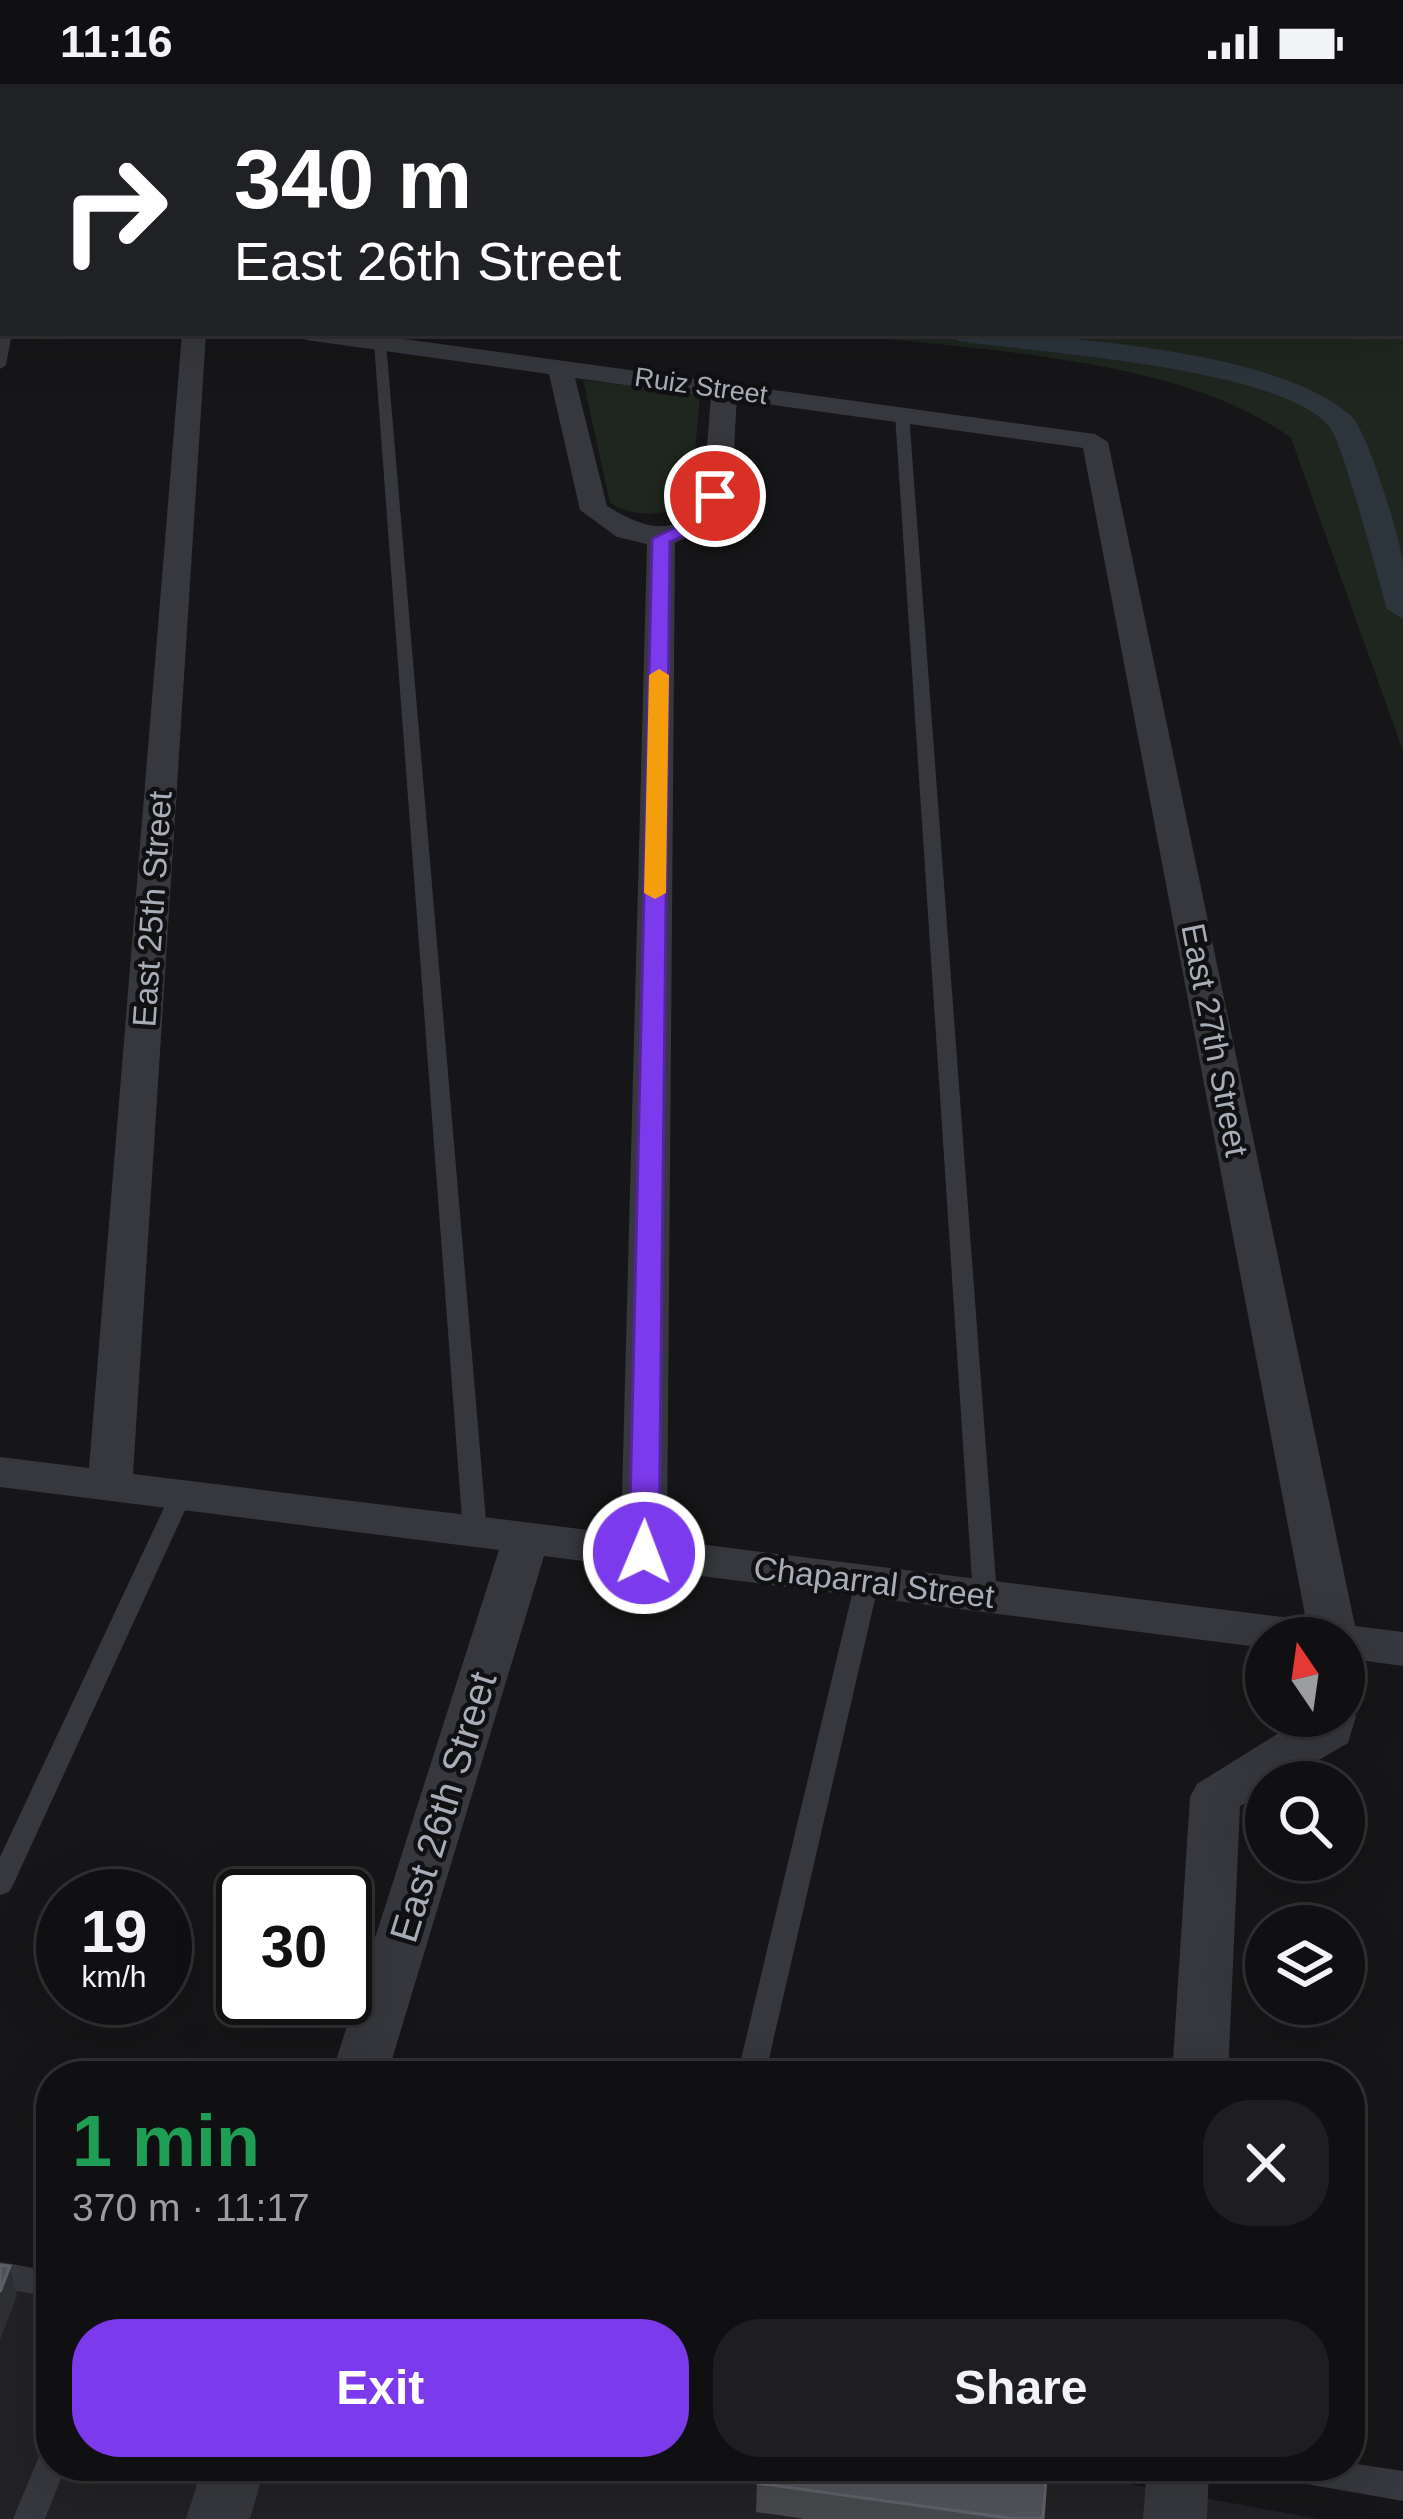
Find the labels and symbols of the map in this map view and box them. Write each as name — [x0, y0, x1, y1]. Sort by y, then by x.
street label: Ruiz Street — [633, 362, 770, 410]
pin — [664, 445, 766, 547]
street label: East 25th Street — [125, 790, 179, 1028]
street label: East 27th Street — [1174, 920, 1256, 1160]
position arrow — [581, 1490, 707, 1616]
street label: Chaparral Street — [752, 1549, 996, 1615]
north arrow — [1245, 1617, 1365, 1737]
street label: East 26th Street — [382, 1667, 504, 1947]
speed limit sign: 30 — [216, 1869, 372, 2025]

